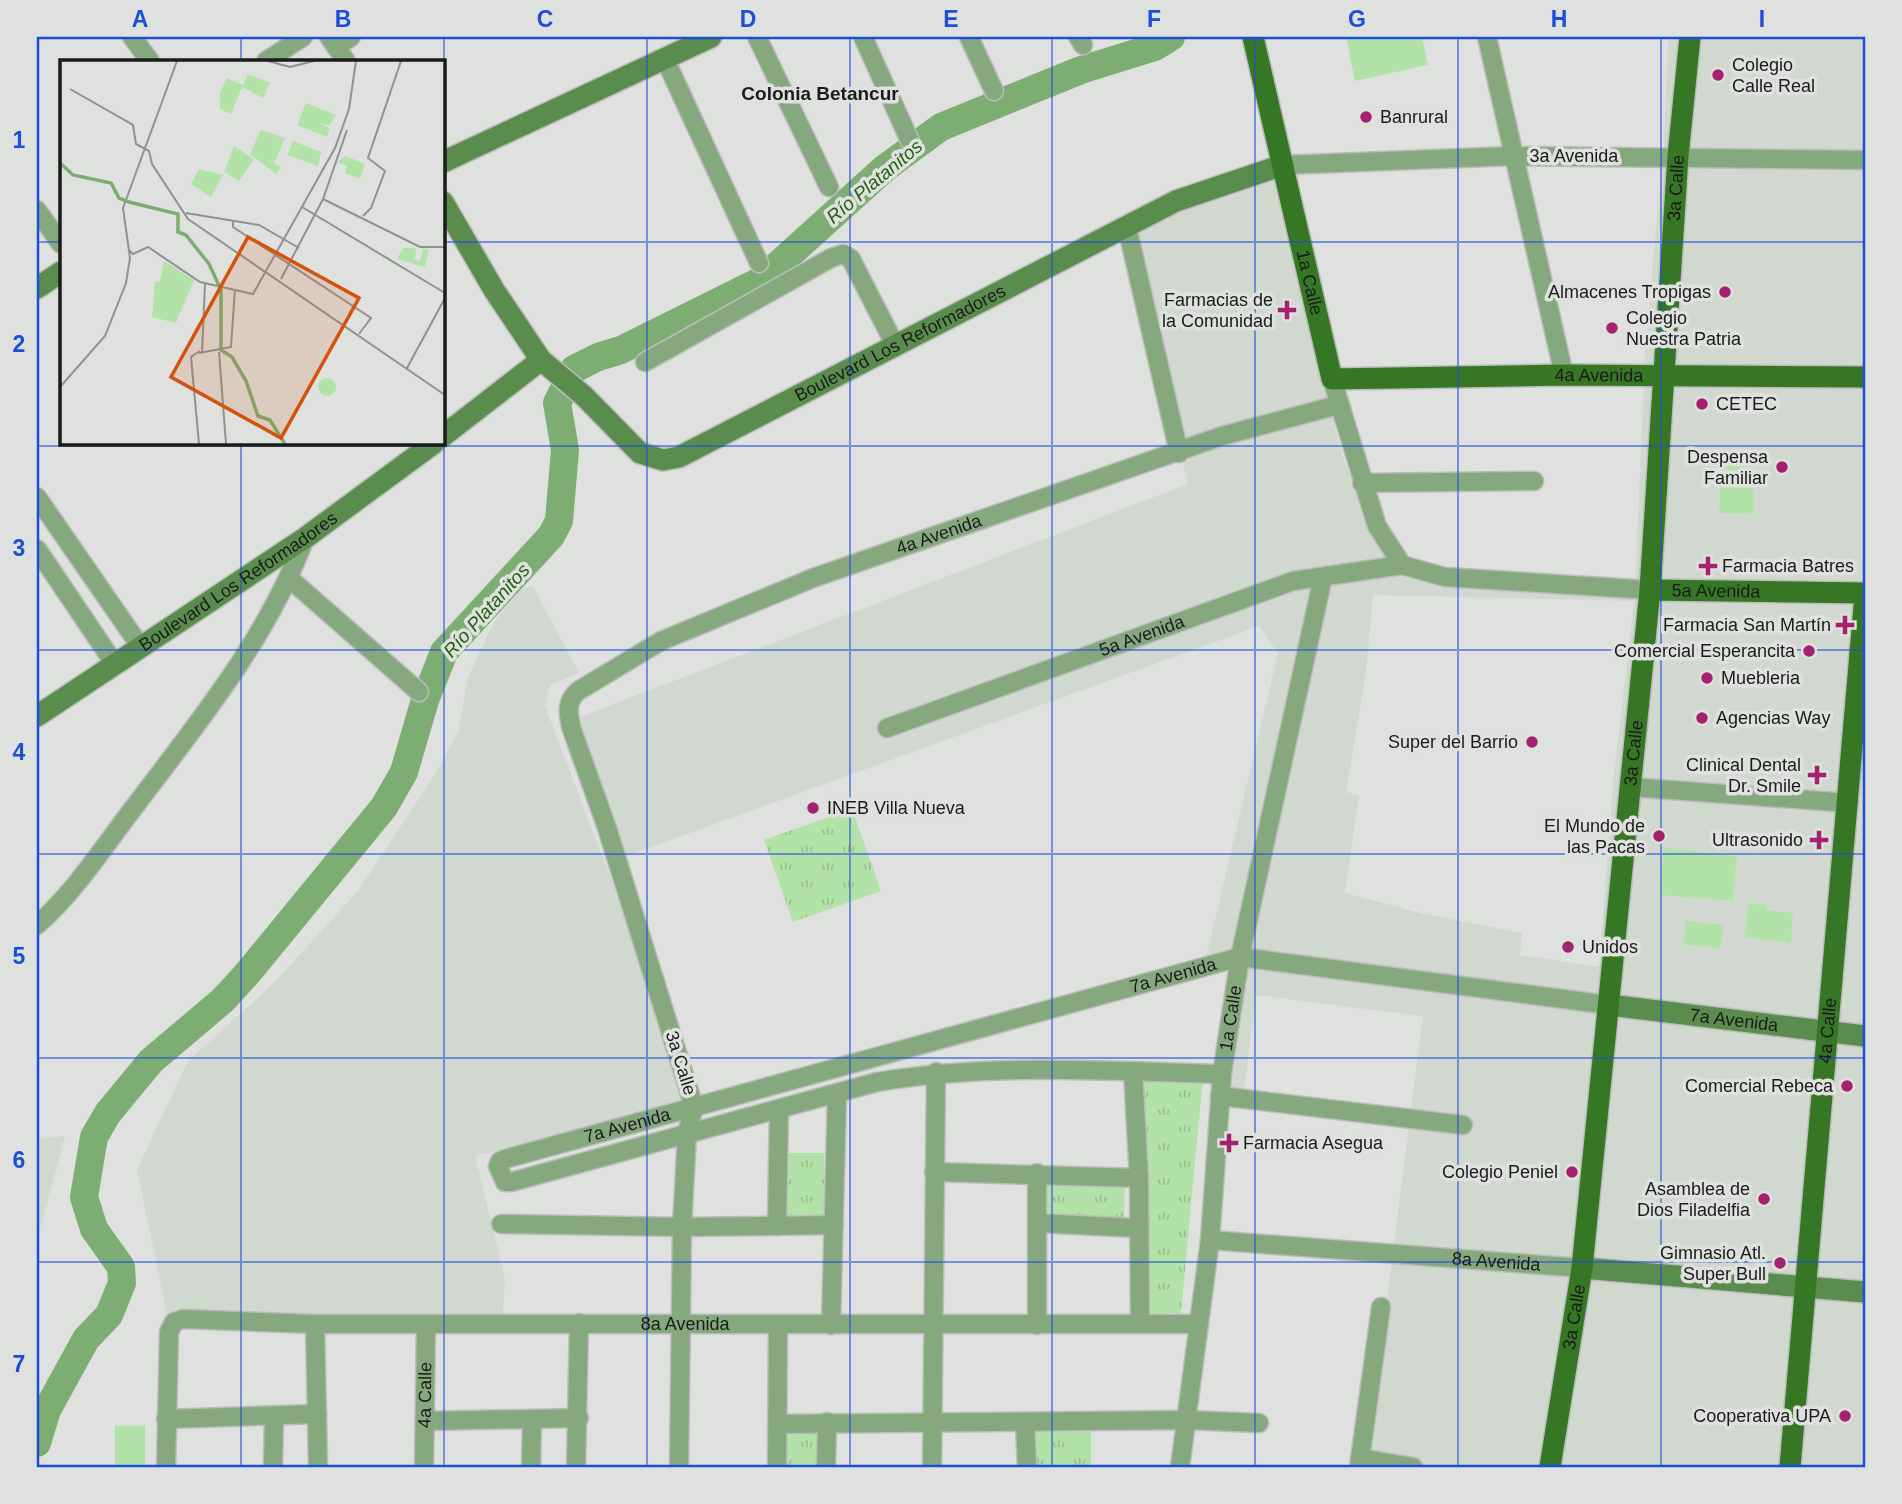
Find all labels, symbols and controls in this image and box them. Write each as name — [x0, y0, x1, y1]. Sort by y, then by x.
text: A — [132, 6, 148, 32]
text: B — [335, 6, 351, 32]
text: C — [537, 6, 553, 32]
text: D — [740, 6, 756, 32]
text: E — [943, 6, 959, 32]
text: F — [1147, 6, 1161, 32]
text: G — [1348, 6, 1366, 32]
text: H — [1551, 6, 1567, 32]
text: I — [1759, 6, 1765, 32]
place label: Colegio Calle Real — [1732, 55, 1815, 96]
inset map — [60, 60, 444, 444]
marker: Colegio Calle Real — [1710, 67, 1726, 83]
district label: Colonia Betancur — [741, 83, 899, 104]
place label: Banrural — [1380, 107, 1448, 127]
marker: Banrural — [1358, 109, 1374, 125]
text: 1 — [13, 127, 26, 153]
water label: Río Platanitos — [822, 135, 927, 227]
street label: 3a Avenida — [1530, 146, 1619, 166]
street label: 3a Calle — [1664, 154, 1688, 221]
street label: 1a Calle — [1293, 248, 1327, 317]
street label: Boulevard Los Reformadores — [791, 281, 1009, 406]
place label: Almacenes Tropigas — [1548, 282, 1711, 302]
marker: Almacenes Tropigas — [1717, 284, 1733, 300]
place label: Farmacias de la Comunidad — [1162, 290, 1273, 331]
marker: Farmacias de la Comunidad — [1279, 302, 1295, 318]
place label: Colegio Nuestra Patria — [1626, 308, 1742, 349]
marker: Colegio Nuestra Patria — [1604, 320, 1620, 336]
text: 2 — [13, 331, 25, 357]
street label: 4a Avenida — [1554, 365, 1644, 386]
place label: CETEC — [1716, 394, 1777, 414]
marker: CETEC — [1694, 396, 1710, 412]
place label: Despensa Familiar — [1687, 447, 1769, 488]
marker: Despensa Familiar — [1774, 459, 1790, 475]
street label: Boulevard Los Reformadores — [135, 508, 341, 655]
street label: 4a Avenida — [893, 510, 985, 558]
text: 3 — [13, 535, 25, 561]
place label: Farmacia Batres — [1722, 556, 1854, 576]
marker: Farmacia Batres — [1700, 558, 1716, 574]
water label: Río Platanitos — [439, 559, 534, 661]
street label: 5a Avenida — [1671, 580, 1762, 602]
street label: 5a Avenida — [1097, 611, 1188, 660]
place label: Farmacia San Martín — [1663, 615, 1831, 635]
marker: Farmacia San Martín — [1837, 617, 1853, 633]
place label: Comercial Esperancita — [1614, 641, 1796, 661]
marker: Comercial Esperancita — [1801, 643, 1817, 659]
place label: Muebleria — [1721, 668, 1801, 688]
marker: Muebleria — [1699, 670, 1715, 686]
place label: Agencias Way — [1716, 708, 1830, 728]
marker: Agencias Way — [1694, 710, 1710, 726]
street label: 3a Calle — [1620, 719, 1647, 787]
place label: Super del Barrio — [1388, 732, 1518, 752]
marker: Super del Barrio — [1524, 734, 1540, 750]
text: 4 — [13, 739, 26, 765]
place label: Clinical Dental Dr. Smile — [1686, 755, 1801, 796]
marker: Clinical Dental Dr. Smile — [1807, 765, 1827, 785]
place label: INEB Villa Nueva — [827, 798, 966, 818]
marker: INEB Villa Nueva — [805, 800, 821, 816]
place label: El Mundo de las Pacas — [1544, 816, 1645, 857]
marker: El Mundo de las Pacas — [1651, 828, 1667, 844]
place label: Ultrasonido — [1712, 830, 1803, 850]
marker: Ultrasonido — [1809, 830, 1829, 850]
place label: Unidos — [1582, 937, 1638, 957]
marker: Unidos — [1560, 939, 1576, 955]
text: 5 — [13, 943, 26, 969]
street label: 7a Avenida — [1127, 954, 1219, 997]
street label: 1a Calle — [1216, 984, 1246, 1052]
street label: 4a Calle — [1815, 997, 1840, 1064]
street label: 7a Avenida — [1689, 1005, 1780, 1036]
street label: 3a Calle — [662, 1028, 700, 1098]
place label: Comercial Rebeca — [1685, 1076, 1834, 1096]
marker: Comercial Rebeca — [1839, 1078, 1855, 1094]
street label: 7a Avenida — [582, 1104, 674, 1147]
place label: Farmacia Asegua — [1243, 1133, 1384, 1153]
marker: Farmacia Asegua — [1221, 1135, 1237, 1151]
text: 6 — [13, 1147, 25, 1173]
place label: Colegio Peniel — [1442, 1162, 1558, 1182]
marker: Colegio Peniel — [1564, 1164, 1580, 1180]
place label: Asamblea de Dios Filadelfia — [1637, 1179, 1751, 1220]
marker: Asamblea de Dios Filadelfia — [1756, 1191, 1772, 1207]
place label: Gimnasio Atl. Super Bull — [1660, 1243, 1766, 1284]
street label: 8a Avenida — [1451, 1248, 1542, 1275]
marker: Gimnasio Atl. Super Bull — [1772, 1255, 1788, 1271]
street label: 3a Calle — [1559, 1283, 1589, 1351]
street label: 8a Avenida — [641, 1314, 731, 1334]
text: 7 — [13, 1351, 25, 1377]
street label: 4a Calle — [415, 1362, 435, 1428]
place label: Cooperativa UPA — [1693, 1406, 1831, 1426]
marker: Cooperativa UPA — [1837, 1408, 1853, 1424]

